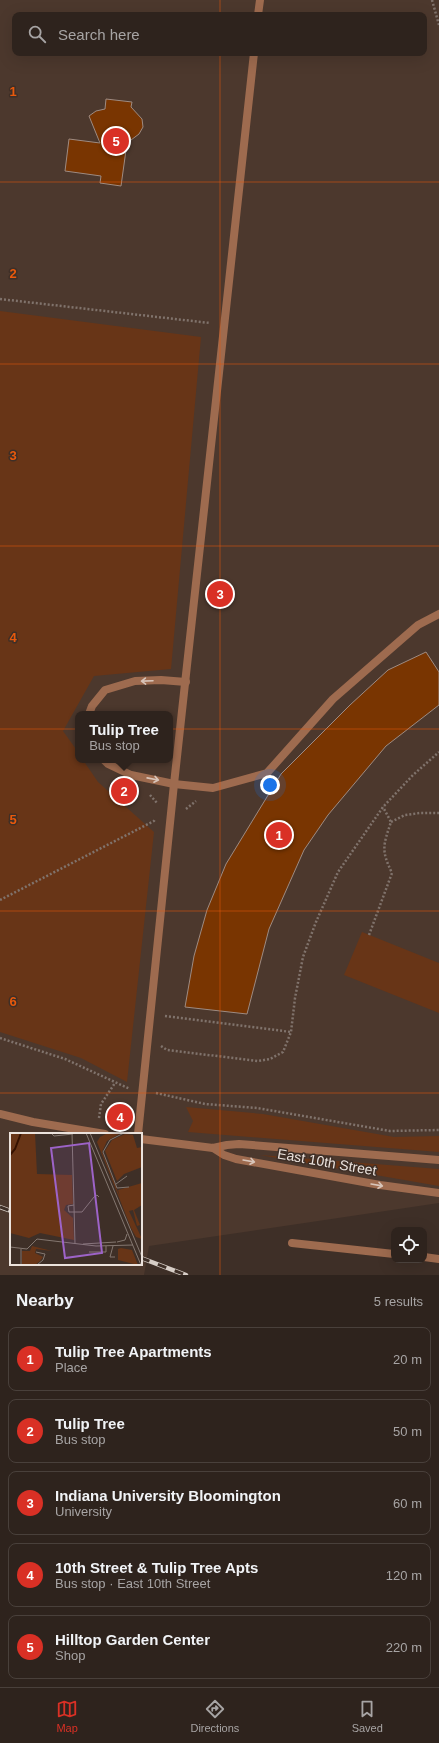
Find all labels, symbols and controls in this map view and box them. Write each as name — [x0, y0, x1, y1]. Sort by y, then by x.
search box — [12, 12, 427, 56]
icon: search — [26, 23, 48, 45]
text: Search here — [58, 26, 140, 43]
text: 1 — [9, 84, 17, 99]
pin: 5 — [103, 126, 129, 156]
text: 2 — [9, 266, 17, 281]
text: 3 — [9, 448, 17, 463]
pin: 3 — [207, 579, 233, 609]
text: 4 — [9, 630, 17, 645]
one-way arrow — [141, 677, 154, 684]
popup — [75, 711, 173, 763]
text: Tulip Tree — [89, 721, 159, 738]
text: Bus stop — [89, 738, 140, 753]
your location — [260, 775, 280, 795]
pin: 2 — [111, 776, 137, 806]
one-way arrow — [146, 776, 159, 784]
text: 5 — [9, 812, 17, 827]
pin: 1 — [266, 820, 292, 850]
text: 6 — [9, 994, 17, 1009]
pin: 4 — [107, 1102, 133, 1132]
inset map — [10, 1133, 142, 1265]
street label: East 10th Street — [276, 1145, 378, 1179]
one-way arrow — [243, 1157, 256, 1165]
one-way arrow — [370, 1181, 383, 1189]
map controls — [391, 1227, 427, 1263]
button: locate — [391, 1227, 427, 1263]
text: Nearby — [16, 1291, 74, 1310]
text: 5 results — [374, 1294, 423, 1309]
text: Tulip Tree Apartments — [55, 1343, 212, 1360]
text: 1 — [26, 1352, 34, 1367]
text: 20 m — [393, 1352, 422, 1367]
text: Place — [55, 1360, 88, 1375]
text: Tulip Tree — [55, 1415, 125, 1432]
text: 2 — [26, 1424, 34, 1439]
text: 50 m — [393, 1424, 422, 1439]
text: Bus stop — [55, 1432, 106, 1447]
text: Indiana University Bloomington — [55, 1487, 281, 1504]
text: 3 — [26, 1496, 34, 1511]
text: 60 m — [393, 1496, 422, 1511]
text: University — [55, 1504, 112, 1519]
text: 10th Street & Tulip Tree Apts — [55, 1559, 258, 1576]
text: 4 — [26, 1568, 34, 1583]
text: 120 m — [386, 1568, 422, 1583]
text: Bus stop · East 10th Street — [55, 1576, 210, 1591]
text: Hilltop Garden Center — [55, 1631, 210, 1648]
text: 5 — [26, 1640, 34, 1655]
text: 220 m — [386, 1640, 422, 1655]
text: Shop — [55, 1648, 85, 1663]
tab: Map — [56, 1698, 78, 1734]
tab: Directions — [190, 1698, 239, 1734]
tab: Saved — [352, 1698, 383, 1734]

